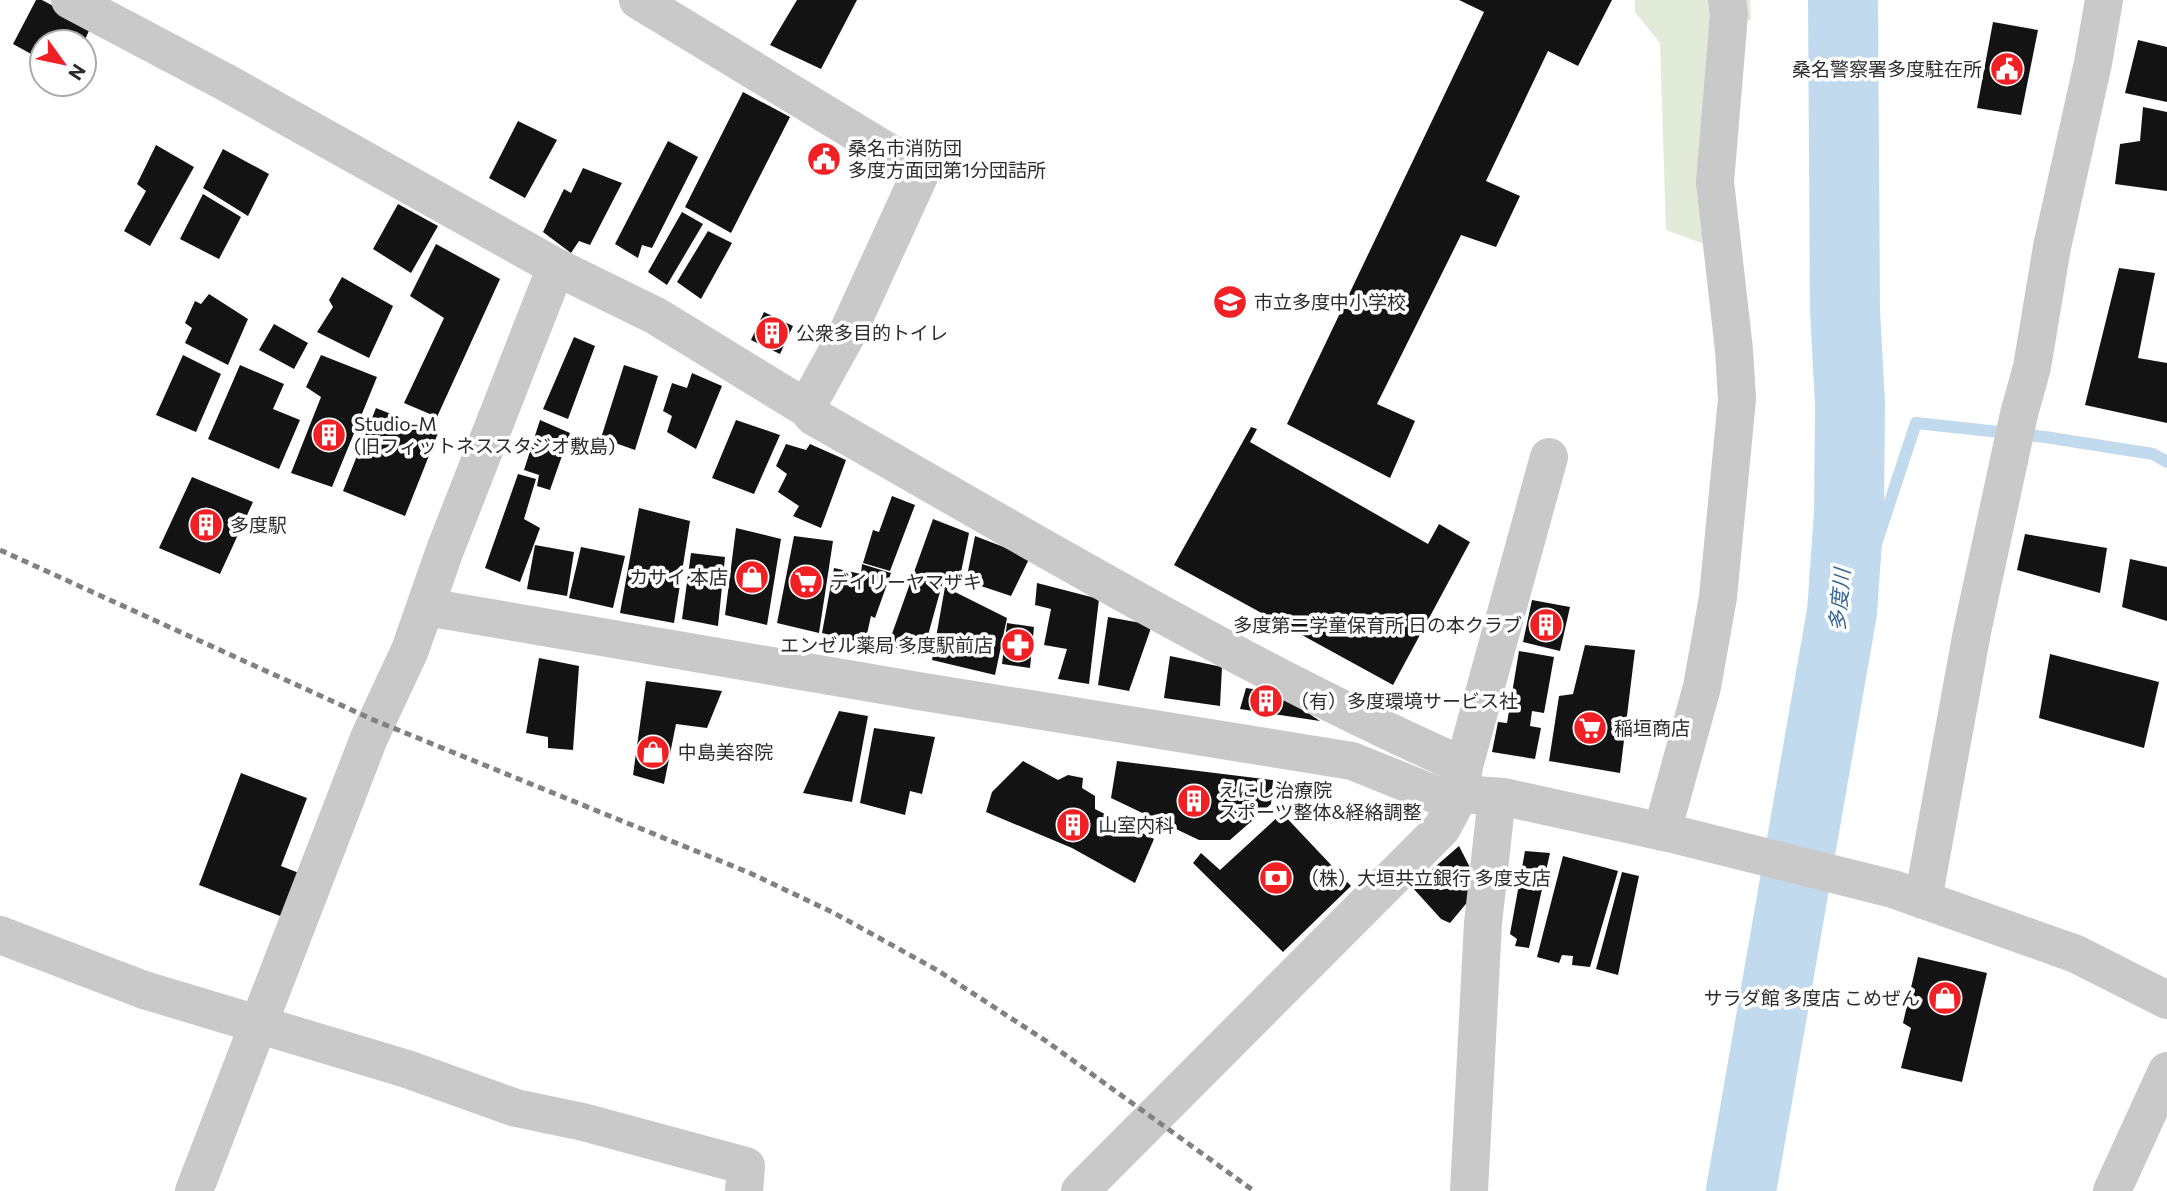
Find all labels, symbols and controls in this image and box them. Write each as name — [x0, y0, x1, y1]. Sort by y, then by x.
north arrow — [28, 28, 98, 98]
public building icon: 桑名警察署多度駐在所 — [1988, 50, 2026, 88]
place label: 桑名警察署多度駐在所 — [1792, 57, 1982, 80]
text: N — [64, 60, 91, 85]
place label: 桑名市消防団 多度方面団第1分団詰所 — [848, 136, 1046, 181]
public building icon: 桑名市消防団 多度方面団第1分団詰所 — [805, 140, 843, 178]
school or university icon: 市立多度中小学校 — [1211, 283, 1249, 321]
place label: 市立多度中小学校 — [1254, 290, 1406, 313]
building icon: 公衆多目的トイレ — [753, 314, 791, 352]
place label: 公衆多目的トイレ — [796, 321, 948, 344]
place label: Studio-M (旧フィットネススタジオ敷島) — [354, 412, 615, 457]
building icon: Studio-M (旧フィットネススタジオ敷島) — [310, 416, 348, 454]
building icon: 多度駅 — [187, 506, 225, 544]
place label: 多度駅 — [230, 513, 287, 536]
shop icon: カサイ 本店 — [733, 558, 771, 596]
supermarket icon: デイリーヤマザキ — [787, 563, 825, 601]
place label: カサイ 本店 — [629, 565, 728, 588]
water label: 多度川 — [1823, 565, 1854, 632]
place label: デイリーヤマザキ — [830, 570, 982, 593]
building icon: 多度第二学童保育所 日の本クラブ — [1527, 606, 1565, 644]
place label: 多度第二学童保育所 日の本クラブ — [1233, 613, 1522, 636]
pharmacy icon: エンゼル薬局 多度駅前店 — [999, 626, 1037, 664]
place label: エンゼル薬局 多度駅前店 — [780, 633, 993, 656]
building icon: （有）多度環境サービス社 — [1247, 682, 1285, 720]
place label: （有）多度環境サービス社 — [1290, 689, 1518, 712]
supermarket icon: 稲垣商店 — [1571, 709, 1609, 747]
place label: 稲垣商店 — [1614, 716, 1690, 739]
shop icon: 中島美容院 — [634, 733, 672, 771]
place label: 中島美容院 — [678, 740, 773, 763]
place label: えにし治療院 スポーツ整体&経絡調整 — [1218, 778, 1422, 823]
building icon: えにし治療院 スポーツ整体&経絡調整 — [1175, 782, 1213, 820]
building icon: 山室内科 — [1054, 806, 1092, 844]
place label: 山室内科 — [1098, 813, 1174, 836]
bank icon: （株）大垣共立銀行 多度支店 — [1257, 859, 1295, 897]
place label: （株）大垣共立銀行 多度支店 — [1300, 866, 1551, 889]
shop icon: サラダ館 多度店 こめぜん — [1926, 979, 1964, 1017]
place label: サラダ館 多度店 こめぜん — [1704, 986, 1920, 1009]

